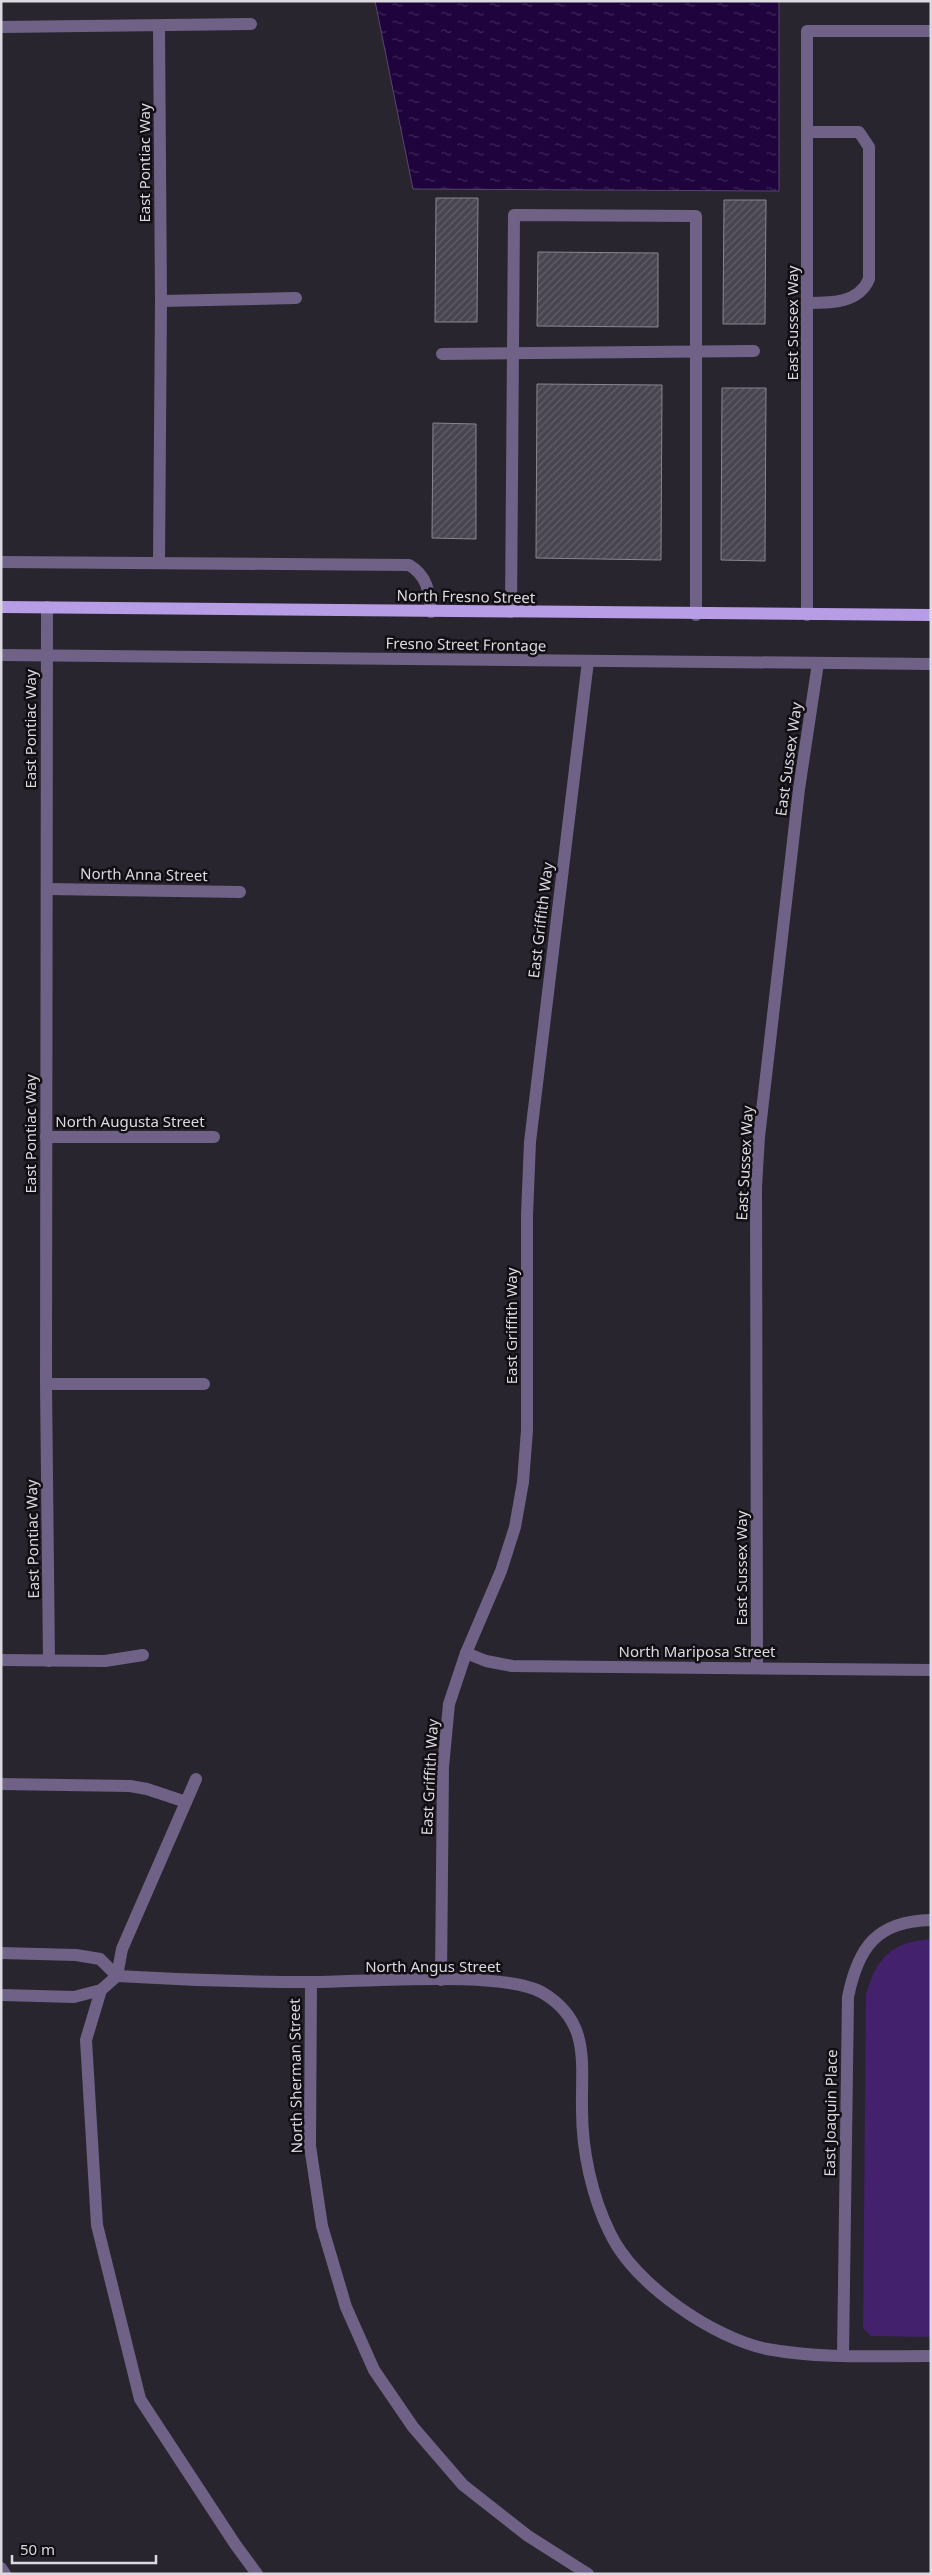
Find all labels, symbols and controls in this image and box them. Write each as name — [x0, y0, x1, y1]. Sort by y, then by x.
street label: East Pontiac Way — [134, 103, 154, 223]
street label: East Sussex Way — [782, 265, 802, 380]
street label: North Fresno Street — [396, 585, 536, 607]
street label: Fresno Street Frontage — [385, 633, 547, 655]
street label: East Pontiac Way — [20, 669, 40, 789]
street label: East Sussex Way — [770, 700, 806, 817]
street label: East Griffith Way — [523, 861, 557, 979]
street label: North Anna Street — [80, 863, 209, 885]
street label: East Pontiac Way — [20, 1074, 40, 1194]
street label: East Sussex Way — [731, 1105, 757, 1221]
street label: North Augusta Street — [55, 1111, 205, 1131]
street label: East Griffith Way — [501, 1267, 521, 1384]
street label: East Pontiac Way — [21, 1479, 43, 1599]
street label: East Sussex Way — [731, 1510, 751, 1625]
street label: North Mariposa Street — [618, 1641, 776, 1661]
street label: East Griffith Way — [416, 1718, 442, 1836]
street label: North Angus Street — [365, 1956, 501, 1976]
street label: North Sherman Street — [284, 1998, 306, 2154]
street label: East Joaquin Place — [819, 2049, 841, 2177]
scale bar — [12, 2532, 156, 2564]
text: 50 m — [20, 2539, 55, 2559]

